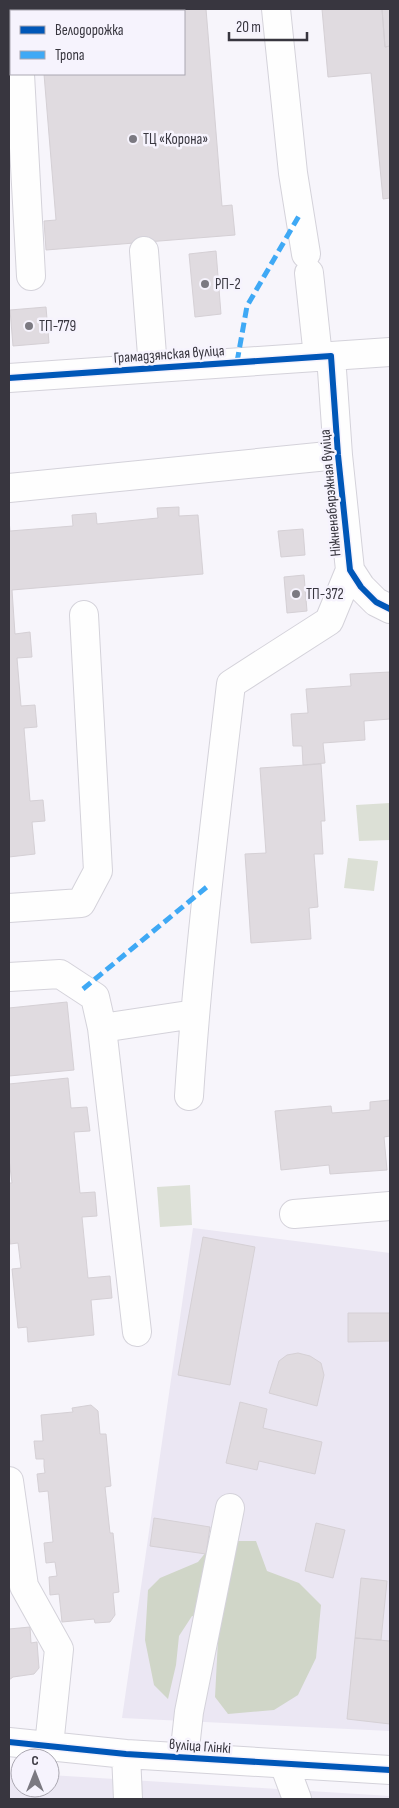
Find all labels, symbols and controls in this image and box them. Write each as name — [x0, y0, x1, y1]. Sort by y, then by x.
legend — [10, 10, 185, 75]
scale bar — [229, 10, 306, 42]
text: 20 m — [236, 18, 261, 37]
text: Велодорожка — [55, 21, 124, 40]
text: Тропа — [55, 46, 85, 65]
place label: ТЦ «Корона» — [143, 130, 208, 149]
marker: ТЦ «Корона» — [127, 133, 139, 145]
place label: РП-2 — [215, 275, 241, 294]
marker: РП-2 — [199, 278, 211, 290]
place label: ТП-779 — [39, 317, 76, 336]
marker: ТП-779 — [23, 320, 35, 332]
street label: Грамадзянская вуліца — [113, 341, 225, 368]
street label: Ніжненабярэжная вуліца — [315, 428, 346, 557]
place label: ТП-372 — [306, 585, 344, 604]
marker: ТП-372 — [290, 588, 302, 600]
street label: вуліца Глінкі — [168, 1735, 232, 1758]
north arrow — [10, 1748, 60, 1798]
text: С — [31, 1752, 39, 1769]

